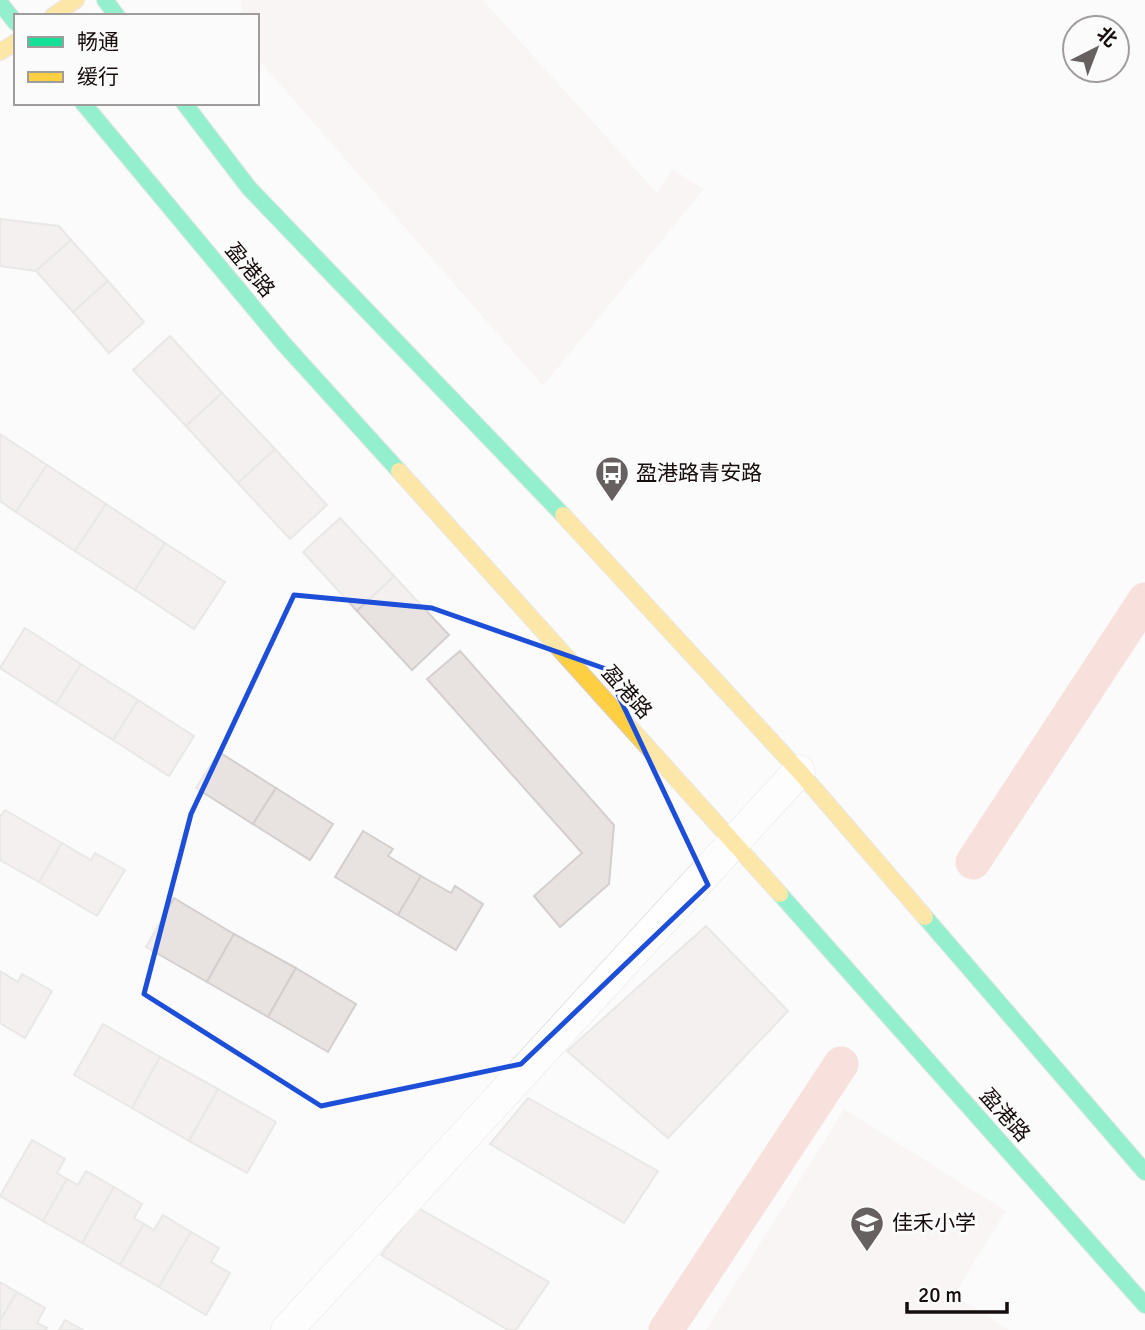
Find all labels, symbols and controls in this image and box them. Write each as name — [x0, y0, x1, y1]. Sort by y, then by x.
legend — [14, 14, 259, 105]
north arrow — [1061, 14, 1131, 84]
text: 北 — [1092, 22, 1122, 52]
text: 畅通 — [77, 29, 119, 55]
text: 缓行 — [77, 64, 119, 90]
street label: 盈港路 — [220, 238, 280, 302]
bus stop icon: 盈港路青安路 — [593, 454, 631, 503]
place label: 盈港路青安路 — [636, 460, 762, 486]
street label: 盈港路 — [596, 660, 658, 724]
street label: 盈港路 — [974, 1083, 1036, 1147]
school or university icon: 佳禾小学 — [848, 1204, 886, 1253]
place label: 佳禾小学 — [892, 1210, 976, 1236]
scale bar — [907, 1270, 1007, 1314]
text: 20 m — [918, 1282, 962, 1308]

